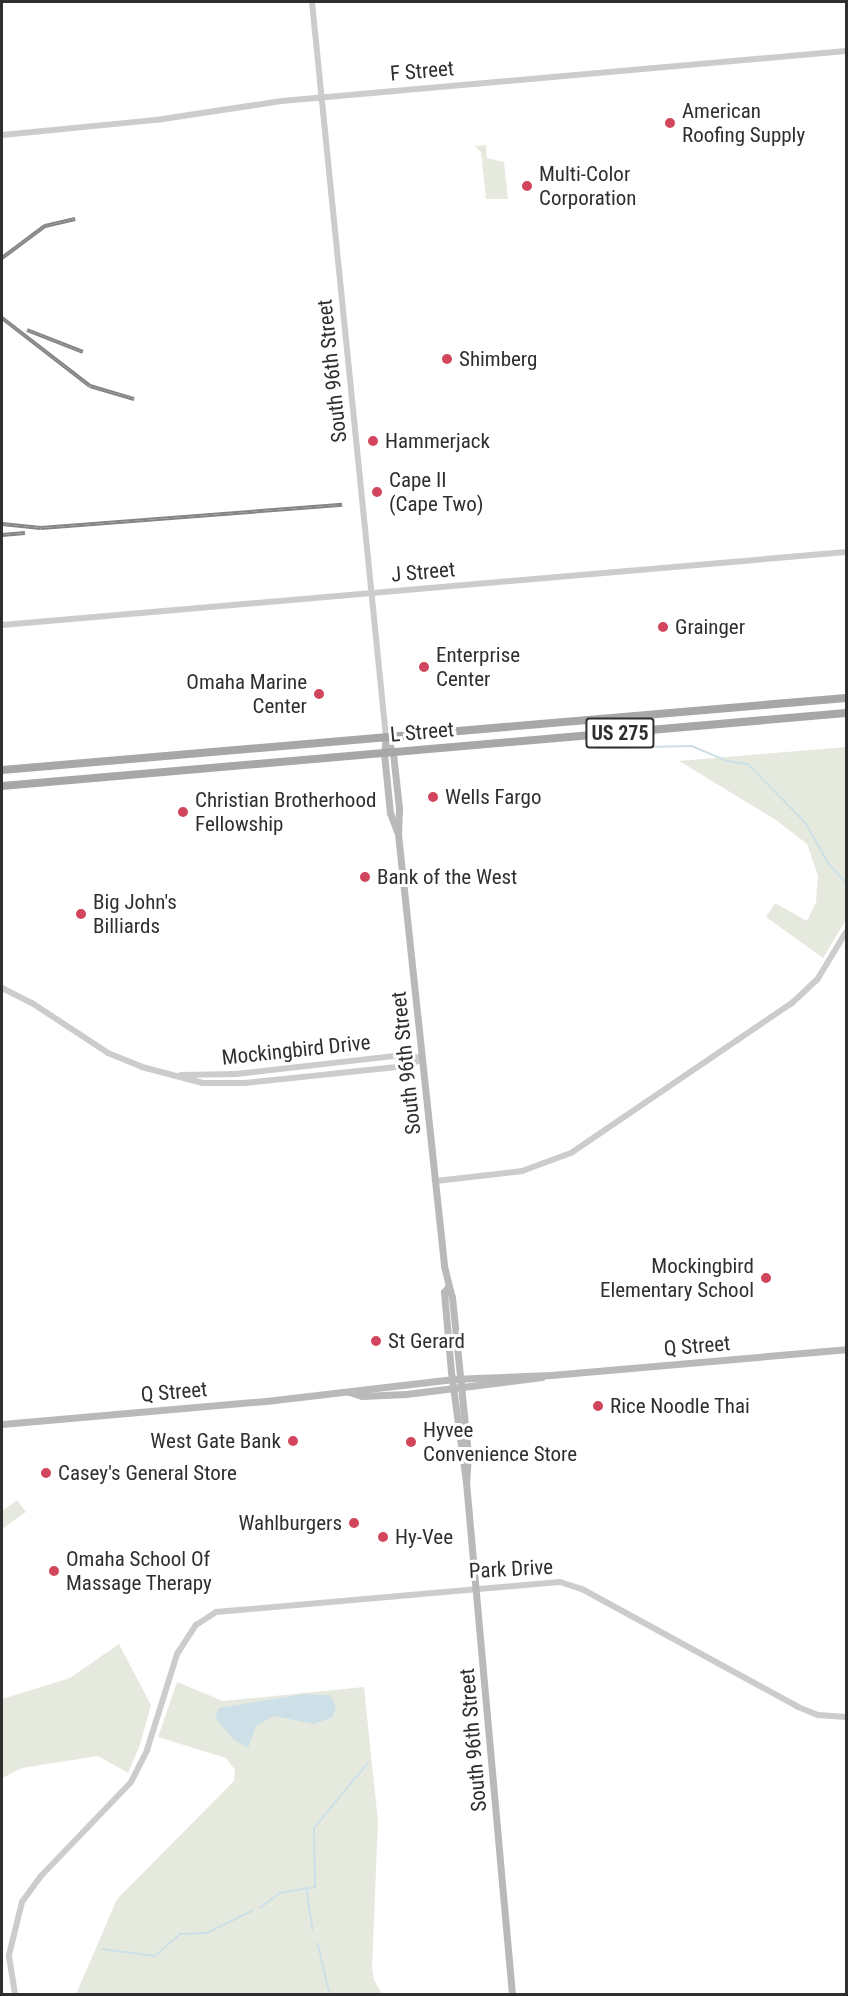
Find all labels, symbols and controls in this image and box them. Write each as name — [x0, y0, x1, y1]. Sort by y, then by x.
street label: F Street — [389, 56, 455, 86]
place label: American Roofing Supply — [682, 98, 805, 148]
marker: American Roofing Supply — [663, 116, 677, 130]
place label: Multi-Color Corporation — [539, 161, 637, 211]
marker: Multi-Color Corporation — [520, 179, 534, 193]
street label: South 96th Street — [312, 298, 352, 444]
place label: Shimberg — [459, 346, 537, 372]
marker: Shimberg — [440, 352, 454, 366]
place label: Hammerjack — [385, 428, 490, 454]
marker: Hammerjack — [366, 434, 380, 448]
place label: Cape II (Cape Two) — [389, 467, 484, 517]
marker: Cape II (Cape Two) — [370, 485, 384, 499]
street label: J Street — [390, 557, 456, 587]
place label: Grainger — [675, 614, 745, 640]
marker: Grainger — [656, 620, 670, 634]
place label: Enterprise Center — [436, 642, 520, 692]
marker: Enterprise Center — [417, 660, 431, 674]
place label: Omaha Marine Center — [186, 669, 307, 719]
marker: Omaha Marine Center — [312, 687, 326, 701]
road number: US 275 — [584, 716, 656, 750]
street label: L Street — [389, 717, 455, 747]
place label: Wells Fargo — [445, 784, 541, 810]
place label: Christian Brotherhood Fellowship — [195, 787, 376, 837]
marker: Wells Fargo — [426, 790, 440, 804]
marker: Christian Brotherhood Fellowship — [176, 805, 190, 819]
place label: Bank of the West — [377, 864, 517, 890]
marker: Bank of the West — [358, 870, 372, 884]
place label: Big John's Billiards — [93, 889, 177, 939]
marker: Big John's Billiards — [74, 907, 88, 921]
street label: South 96th Street — [386, 990, 426, 1136]
street label: Mockingbird Drive — [220, 1030, 372, 1070]
place label: Mockingbird Elementary School — [600, 1253, 754, 1303]
marker: Mockingbird Elementary School — [759, 1271, 773, 1285]
place label: St Gerard — [388, 1328, 465, 1354]
street label: Q Street — [663, 1331, 731, 1361]
marker: St Gerard — [369, 1334, 383, 1348]
street label: Q Street — [140, 1377, 208, 1407]
place label: Rice Noodle Thai — [610, 1393, 750, 1419]
marker: Rice Noodle Thai — [591, 1399, 605, 1413]
place label: Hyvee Convenience Store — [423, 1417, 577, 1467]
place label: West Gate Bank — [150, 1428, 281, 1454]
marker: West Gate Bank — [286, 1434, 300, 1448]
marker: Hyvee Convenience Store — [404, 1435, 418, 1449]
place label: Casey's General Store — [58, 1460, 237, 1486]
marker: Casey's General Store — [39, 1466, 53, 1480]
place label: Wahlburgers — [238, 1510, 342, 1536]
marker: Wahlburgers — [347, 1516, 361, 1530]
place label: Hy-Vee — [395, 1524, 453, 1550]
marker: Hy-Vee — [376, 1530, 390, 1544]
place label: Omaha School Of Massage Therapy — [66, 1546, 212, 1596]
street label: Park Drive — [468, 1554, 554, 1584]
marker: Omaha School Of Massage Therapy — [47, 1564, 61, 1578]
street label: South 96th Street — [454, 1667, 492, 1813]

